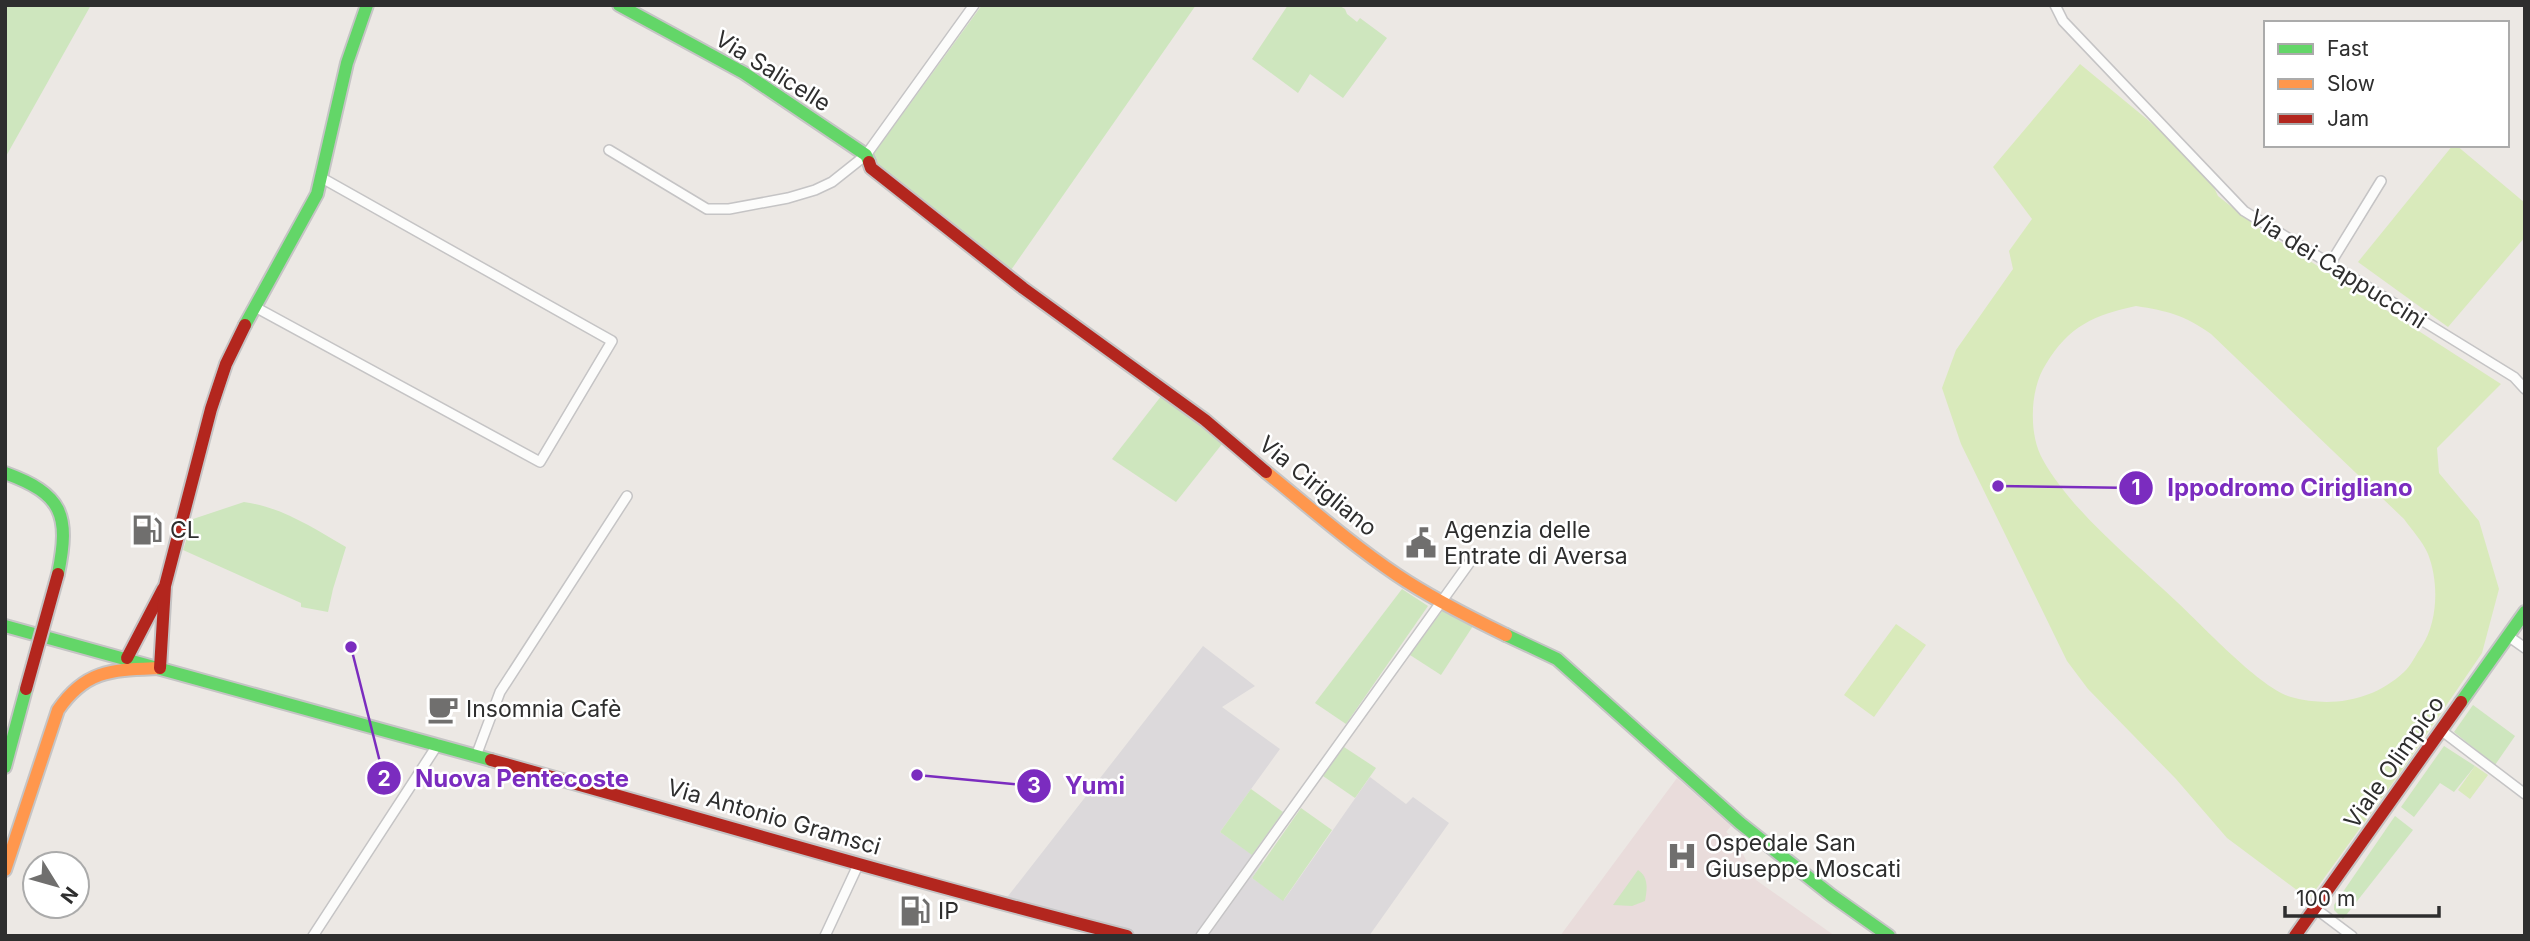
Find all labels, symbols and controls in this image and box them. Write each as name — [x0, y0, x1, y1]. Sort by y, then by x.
legend — [2264, 21, 2509, 147]
street label: Via Salicelle — [710, 24, 836, 118]
text: Fast — [2327, 36, 2369, 61]
text: Slow — [2327, 71, 2375, 96]
text: Jam — [2327, 106, 2369, 131]
street label: Via dei Cappuccini — [2245, 203, 2431, 335]
street label: Via Cirigliano — [1253, 430, 1383, 542]
callout: Ippodromo Cirigliano — [2118, 465, 2427, 510]
text: Ippodromo Cirigliano — [2167, 473, 2413, 502]
text: 1 — [2131, 475, 2141, 500]
fuel station icon: CL — [130, 513, 164, 547]
place label: CL — [170, 516, 200, 544]
place label: Agenzia delle Entrate di Aversa — [1444, 516, 1628, 570]
public building icon: Agenzia delle Entrate di Aversa — [1404, 526, 1438, 560]
street label: Viale Olimpico — [2338, 690, 2450, 834]
cafe icon: Insomnia Cafè — [426, 692, 460, 726]
place label: Insomnia Cafè — [466, 695, 621, 723]
callout: Nuova Pentecoste — [367, 756, 643, 801]
text: Nuova Pentecoste — [415, 764, 629, 793]
callout: Yumi — [1016, 764, 1139, 809]
text: 2 — [377, 766, 391, 791]
text: Yumi — [1065, 771, 1125, 800]
street label: Via Antonio Gramsci — [664, 773, 884, 861]
text: 3 — [1027, 773, 1041, 798]
place label: Ospedale San Giuseppe Moscati — [1705, 829, 1901, 883]
hospital icon: Ospedale San Giuseppe Moscati — [1665, 839, 1699, 873]
north arrow — [21, 850, 91, 920]
scale bar — [2285, 874, 2439, 918]
text: N — [56, 882, 83, 908]
text: 100 m — [2296, 886, 2355, 911]
fuel station icon: IP — [898, 894, 932, 928]
place label: IP — [938, 897, 959, 925]

